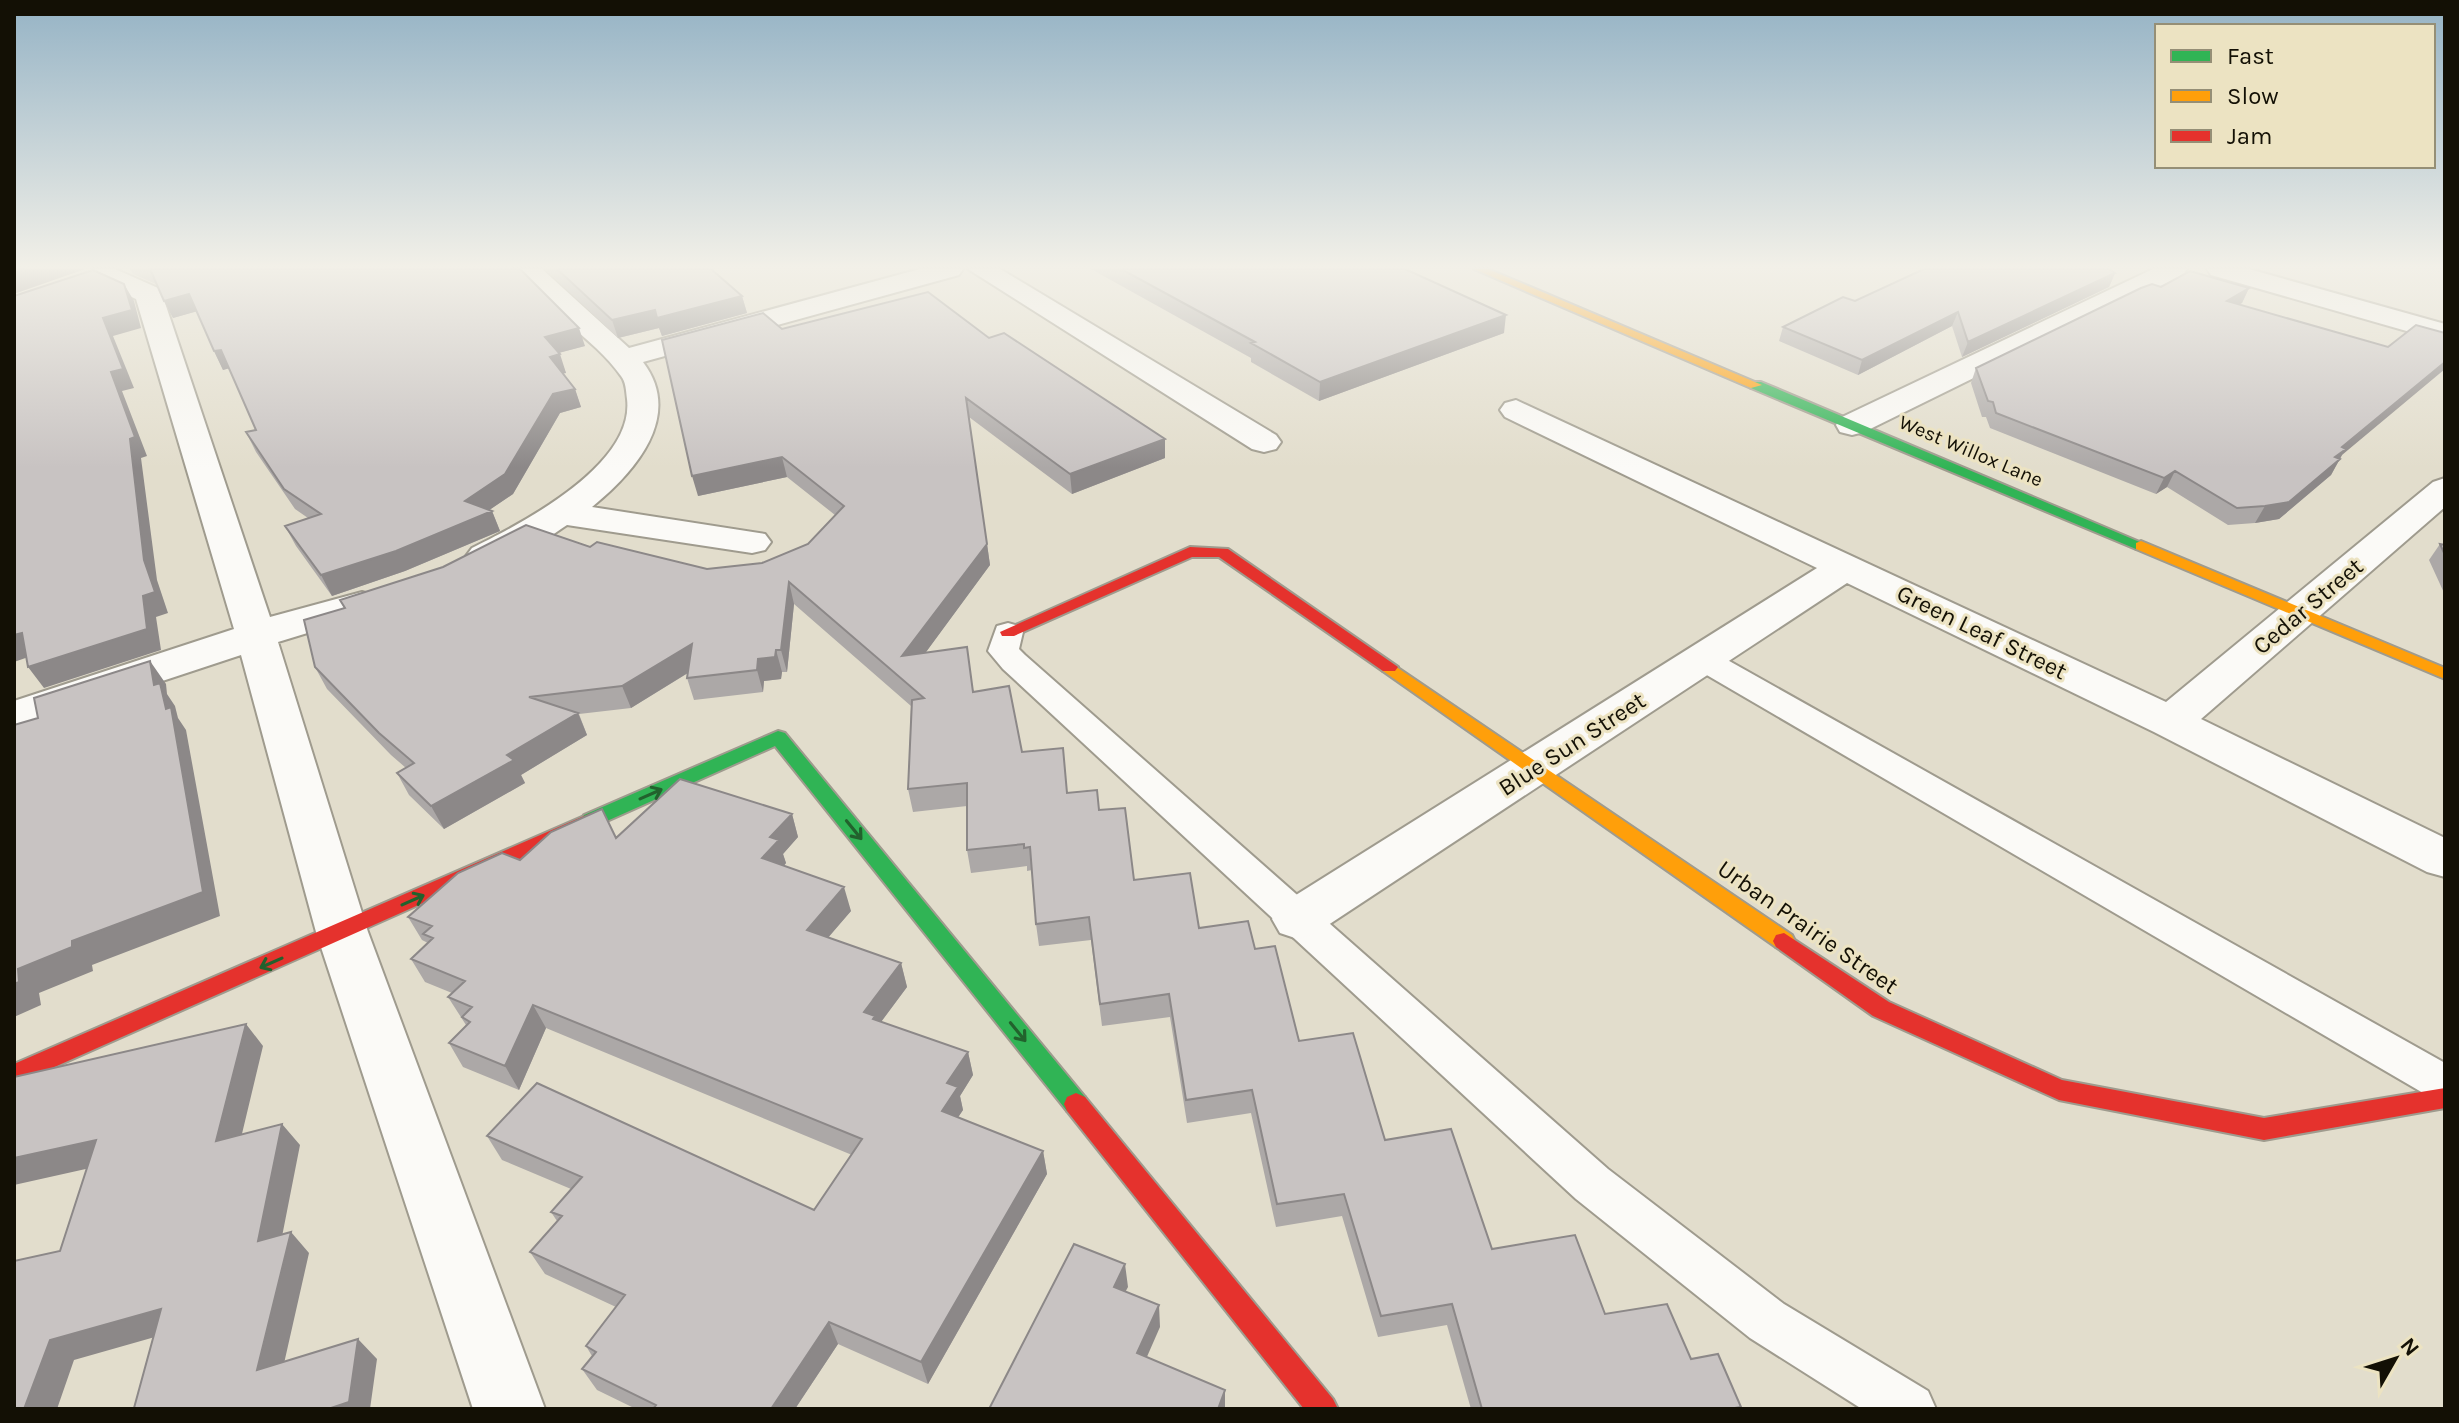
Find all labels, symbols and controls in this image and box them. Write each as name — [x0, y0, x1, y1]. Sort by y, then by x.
legend — [2155, 24, 2435, 168]
text: Fast — [2227, 42, 2274, 70]
text: Slow — [2227, 82, 2279, 110]
text: Jam — [2227, 122, 2272, 150]
street label: West Willox Lane — [1896, 410, 2046, 492]
street label: Cedar Street — [2247, 552, 2369, 660]
street label: Green Leaf Street — [1892, 579, 2072, 685]
street label: Blue Sun Street — [1493, 686, 1651, 802]
one-way arrow — [638, 785, 663, 800]
one-way arrow — [845, 819, 863, 840]
street label: Urban Prairie Street — [1712, 854, 1904, 1000]
one-way arrow — [401, 892, 425, 907]
one-way arrow — [259, 956, 283, 971]
one-way arrow — [1008, 1022, 1026, 1043]
north arrow — [2355, 1319, 2435, 1399]
text: N — [2395, 1333, 2425, 1361]

